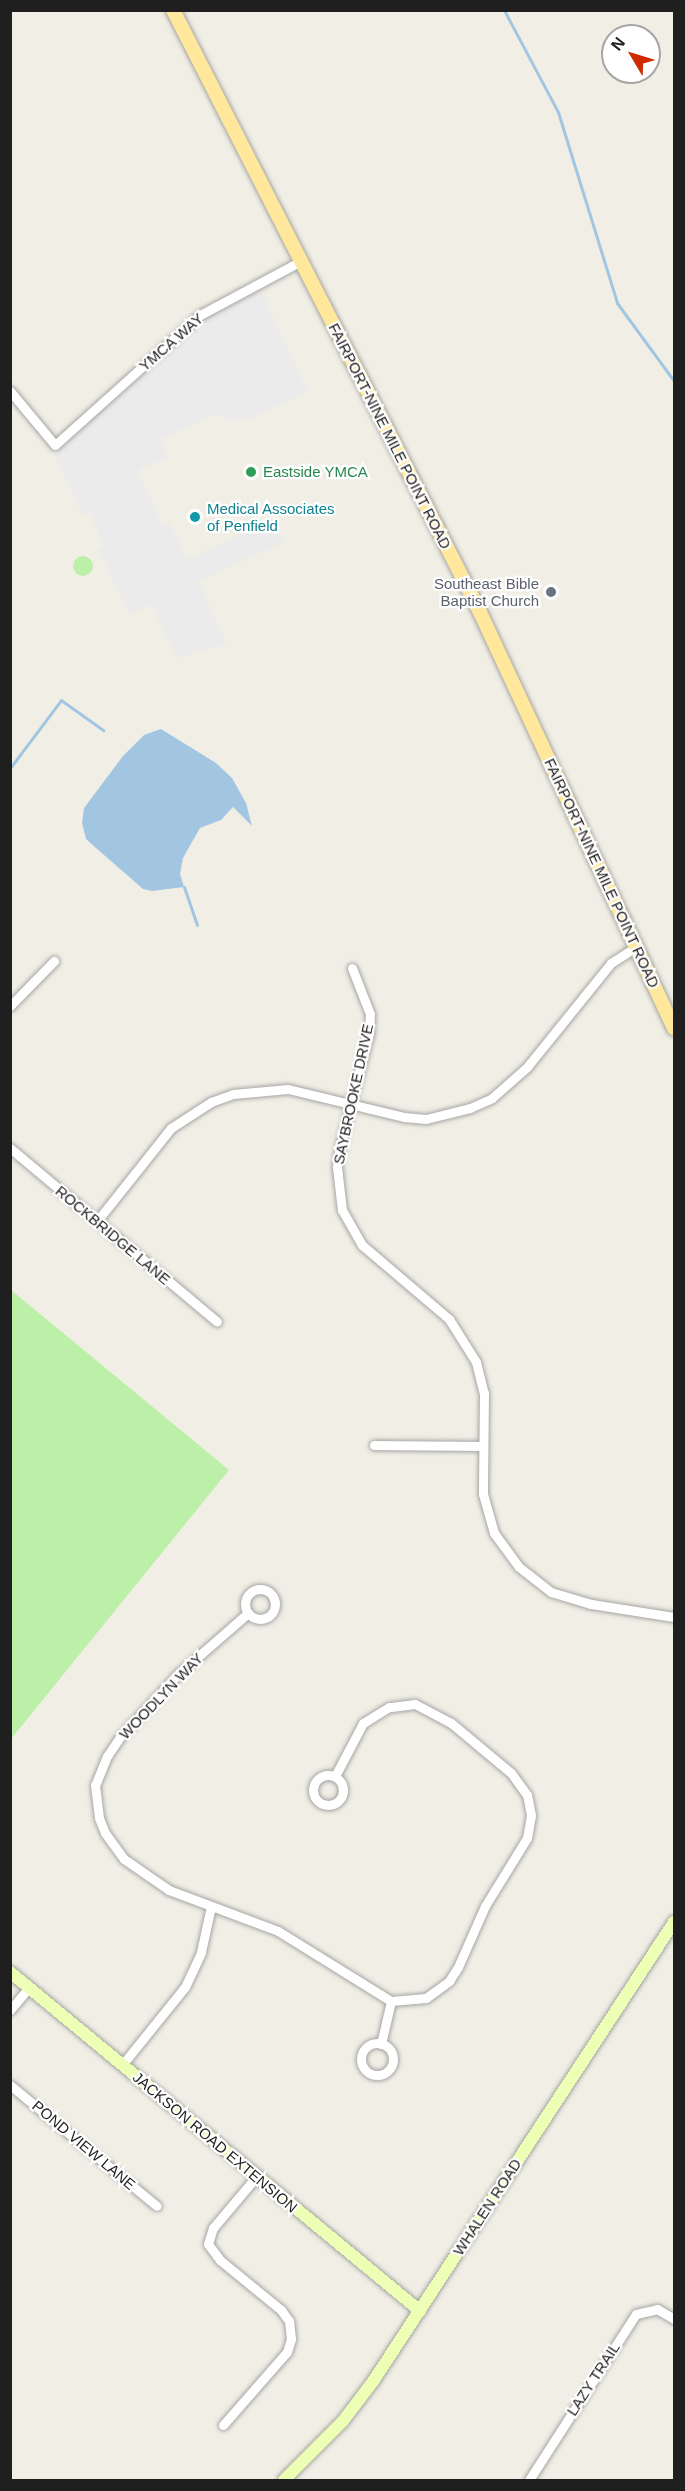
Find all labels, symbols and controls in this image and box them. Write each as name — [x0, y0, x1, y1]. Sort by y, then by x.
north arrow — [601, 24, 661, 84]
text: N — [608, 34, 628, 54]
street label: YMCA WAY — [135, 309, 207, 375]
street label: FAIRPORT-NINE MILE POINT ROAD — [325, 320, 455, 552]
place label: Eastside YMCA — [263, 463, 368, 481]
marker: Eastside YMCA — [244, 465, 258, 479]
place label: Medical Associates of Penfield — [207, 499, 335, 534]
marker: Medical Associates of Penfield — [188, 510, 202, 524]
place label: Southeast Bible Baptist Church — [434, 574, 539, 609]
marker: Southeast Bible Baptist Church — [544, 585, 558, 599]
street label: FAIRPORT-NINE MILE POINT ROAD — [541, 755, 663, 991]
street label: SAYBROOKE DRIVE — [329, 1022, 377, 1166]
street label: ROCKBRIDGE LANE — [52, 1182, 174, 1288]
street label: WOODLYN WAY — [115, 1649, 207, 1743]
street label: JACKSON ROAD EXTENSION — [129, 2068, 301, 2216]
street label: POND VIEW LANE — [29, 2097, 139, 2193]
street label: WHALEN ROAD — [449, 2155, 525, 2259]
street label: LAZY TRAIL — [563, 2339, 623, 2419]

